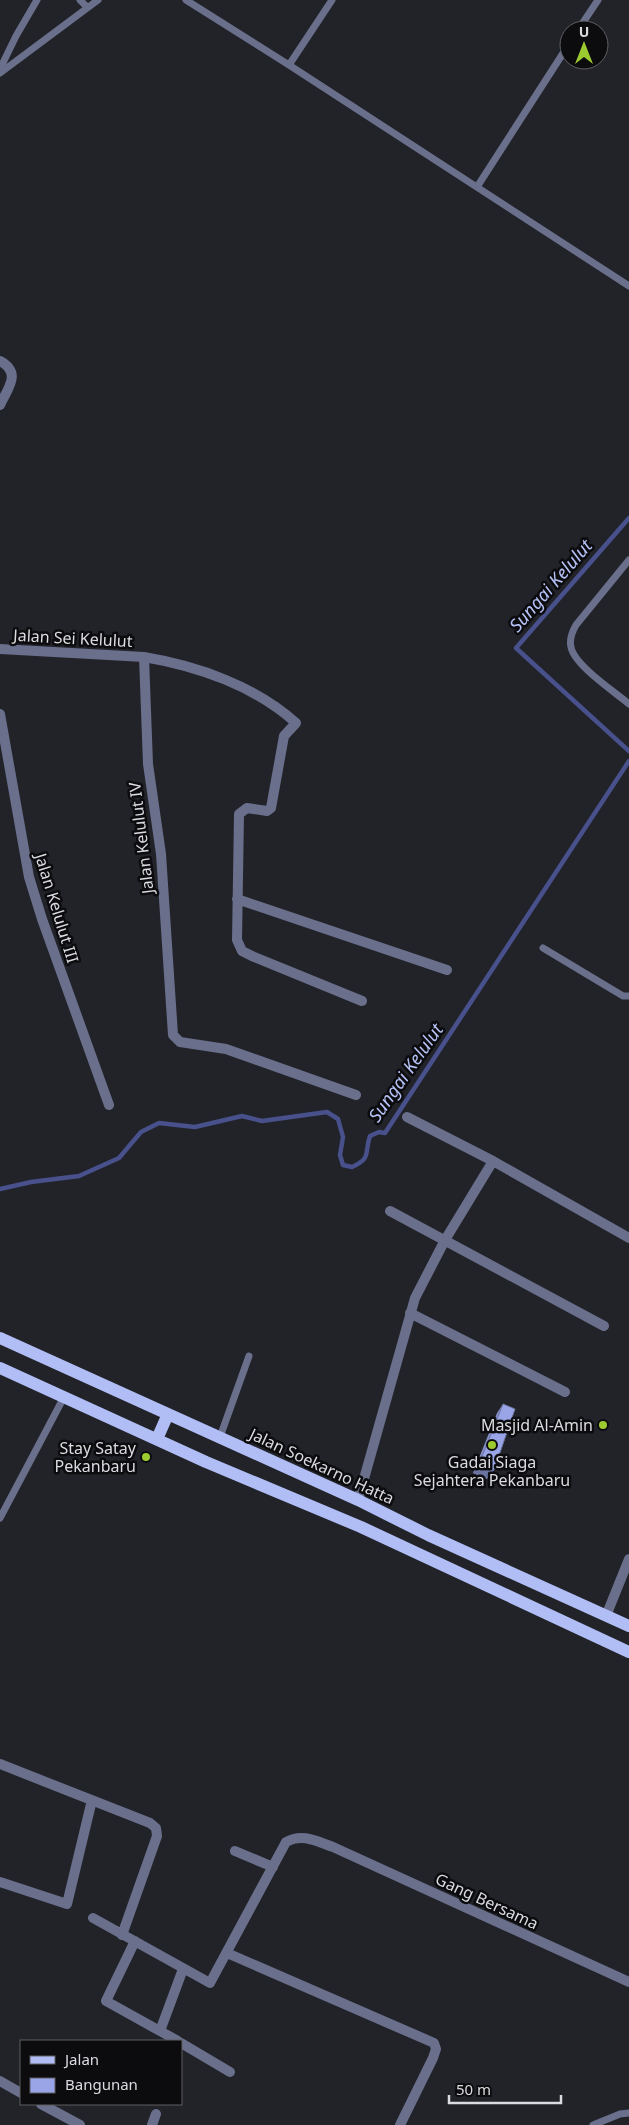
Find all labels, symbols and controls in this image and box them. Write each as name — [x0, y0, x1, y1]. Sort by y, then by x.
north arrow — [559, 20, 609, 70]
text: U — [579, 22, 589, 41]
water label: Sungai Kelulut — [503, 533, 598, 637]
street label: Jalan Sei Kelulut — [11, 624, 133, 652]
street label: Jalan Kelulut IV — [123, 780, 159, 897]
street label: Jalan Kelulut III — [29, 849, 84, 966]
water label: Sungai Kelulut — [362, 1018, 449, 1126]
place label: Masjid Al-Amin — [481, 1414, 593, 1436]
marker: Masjid Al-Amin — [597, 1419, 609, 1431]
street label: Jalan Soekarno Hatta — [244, 1422, 398, 1509]
place label: Stay Satay Pekanbaru — [55, 1437, 137, 1477]
marker: Gadai Siaga Sejahtera Pekanbaru — [486, 1439, 498, 1451]
marker: Stay Satay Pekanbaru — [140, 1451, 152, 1463]
place label: Gadai Siaga Sejahtera Pekanbaru — [414, 1451, 570, 1491]
street label: Gang Bersama — [432, 1868, 542, 1934]
legend — [20, 2040, 182, 2105]
text: Jalan — [63, 2049, 99, 2069]
scale bar — [449, 2072, 562, 2104]
text: Bangunan — [65, 2074, 138, 2094]
text: 50 m — [456, 2079, 491, 2099]

